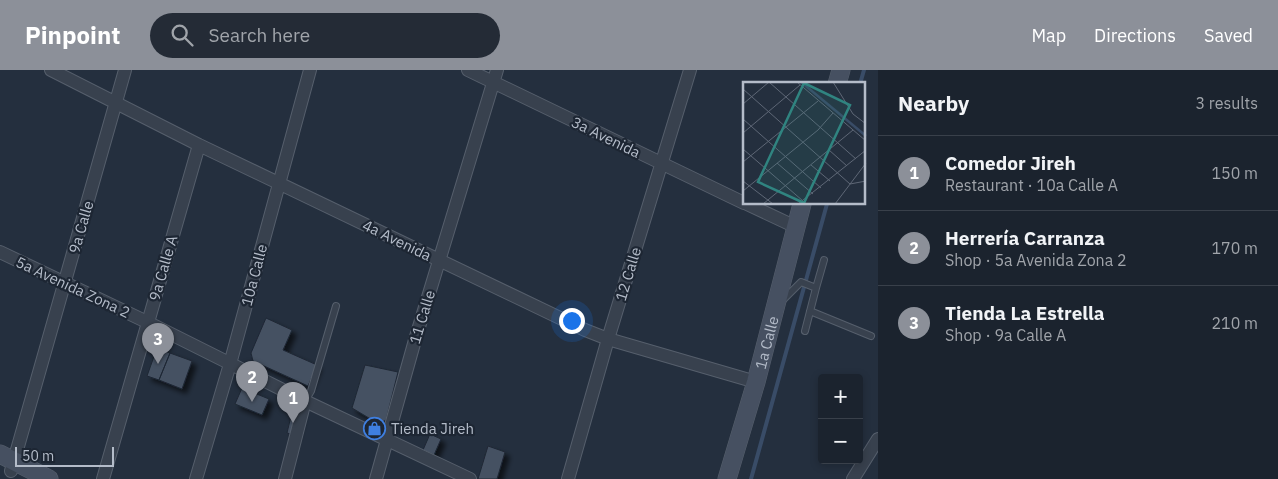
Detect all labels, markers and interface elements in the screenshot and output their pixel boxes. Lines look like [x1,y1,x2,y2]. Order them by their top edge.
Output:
search box [150,13,500,58]
text: Pinpoint [25,19,120,51]
icon: search [168,21,196,49]
text: Search here [208,23,310,47]
text: Map [1031,24,1066,47]
text: Directions [1094,24,1176,47]
text: Saved [1204,24,1253,47]
inset map [743,82,866,205]
text: Nearby [898,89,969,117]
text: 3 results [1195,93,1258,113]
street label: 3a Avenida [568,112,644,162]
text: Comedor Jireh [945,151,1076,175]
text: 1 [909,163,919,183]
text: 150 m [1211,163,1258,183]
text: Restaurant · 10a Calle A [945,175,1118,195]
street label: 9a Calle [64,198,98,256]
street label: 4a Avenida [359,215,435,265]
text: Herrería Carranza [945,226,1105,250]
street label: 9a Calle A [145,233,182,303]
text: 2 [909,238,919,258]
text: 170 m [1211,238,1258,258]
street label: 10a Calle [237,242,271,308]
street label: 12 Calle [611,245,645,303]
text: Shop · 5a Avenida Zona 2 [945,250,1127,270]
street label: 5a Avenida Zona 2 [13,252,133,322]
street label: 11 Calle [405,288,439,346]
text: Tienda La Estrella [945,301,1105,325]
your location [559,308,585,334]
text: 3 [909,313,919,333]
text: 210 m [1211,313,1258,333]
street label: 1a Calle [750,314,782,371]
pin: 3 [142,323,174,364]
text: Shop · 9a Calle A [945,325,1066,345]
pin: 2 [236,361,268,402]
map controls [818,374,863,464]
button: + [818,374,863,419]
pin: 1 [277,382,309,423]
shop icon: Tienda Jireh [363,416,387,440]
place label: Tienda Jireh [391,419,474,438]
button: − [818,419,863,464]
scale bar [15,444,114,467]
text: 50 m [22,447,54,465]

